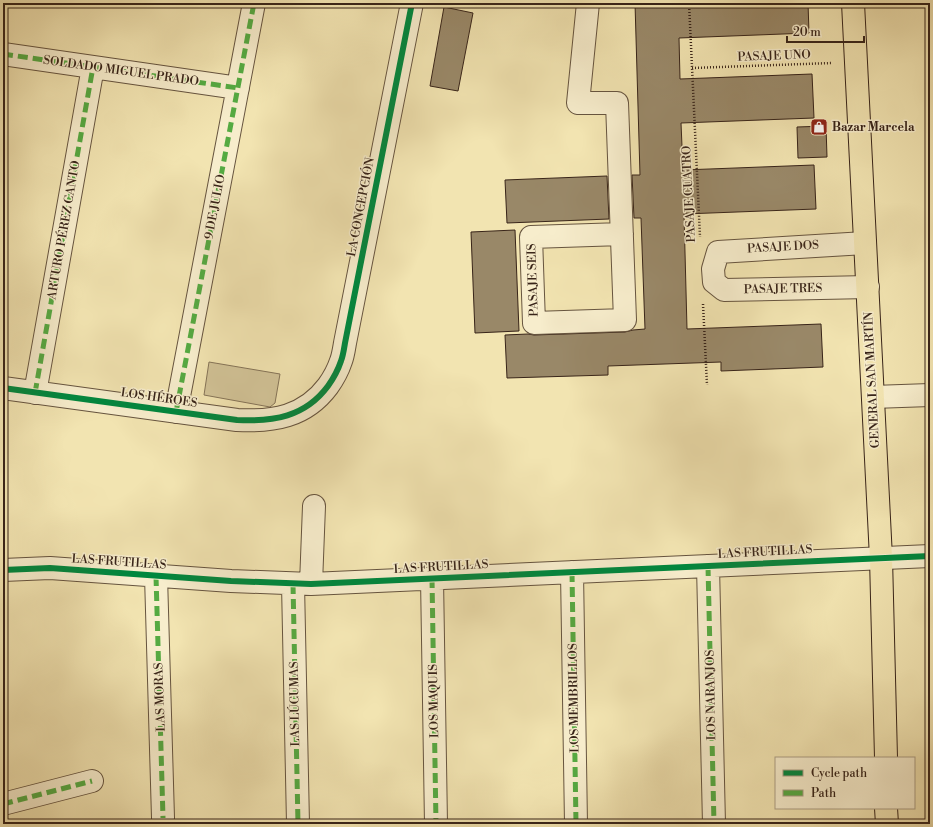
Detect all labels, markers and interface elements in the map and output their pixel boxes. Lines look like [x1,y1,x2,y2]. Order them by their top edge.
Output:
scale bar [787,18,864,44]
text: 20 m [793,25,821,40]
street label: PASAJE UNO [737,47,811,65]
street label: SOLDADO MIGUEL PRADO [42,53,200,89]
shop icon: Bazar Marcela [809,117,829,137]
place label: Bazar Marcela [832,120,915,135]
street label: PASAJE CUATRO [679,145,699,243]
street label: LA CONCEPCIÓN [342,156,378,258]
street label: ARTURO PÉREZ CANTO [42,159,84,302]
street label: 9 DE JULIO [201,173,229,241]
street label: PASAJE DOS [747,238,820,256]
street label: PASAJE SEIS [524,243,542,317]
street label: PASAJE TRES [744,281,823,297]
street label: GENERAL SAN MARTÍN [859,311,883,449]
street label: LOS HÉROES [120,383,199,411]
street label: LAS FRUTILLAS [717,542,813,562]
street label: LAS FRUTILLAS [71,551,167,573]
street label: LAS FRUTILLAS [393,557,489,577]
street label: LOS MEMBRILLOS [566,643,582,753]
street label: LOS NARANJOS [703,649,719,741]
street label: LAS LÚCUMAS [285,661,303,747]
street label: LAS MORAS [151,662,169,732]
street label: LOS MAQUIS [426,664,442,738]
legend [775,757,915,809]
text: Cycle path [811,766,867,781]
text: Path [811,786,836,801]

